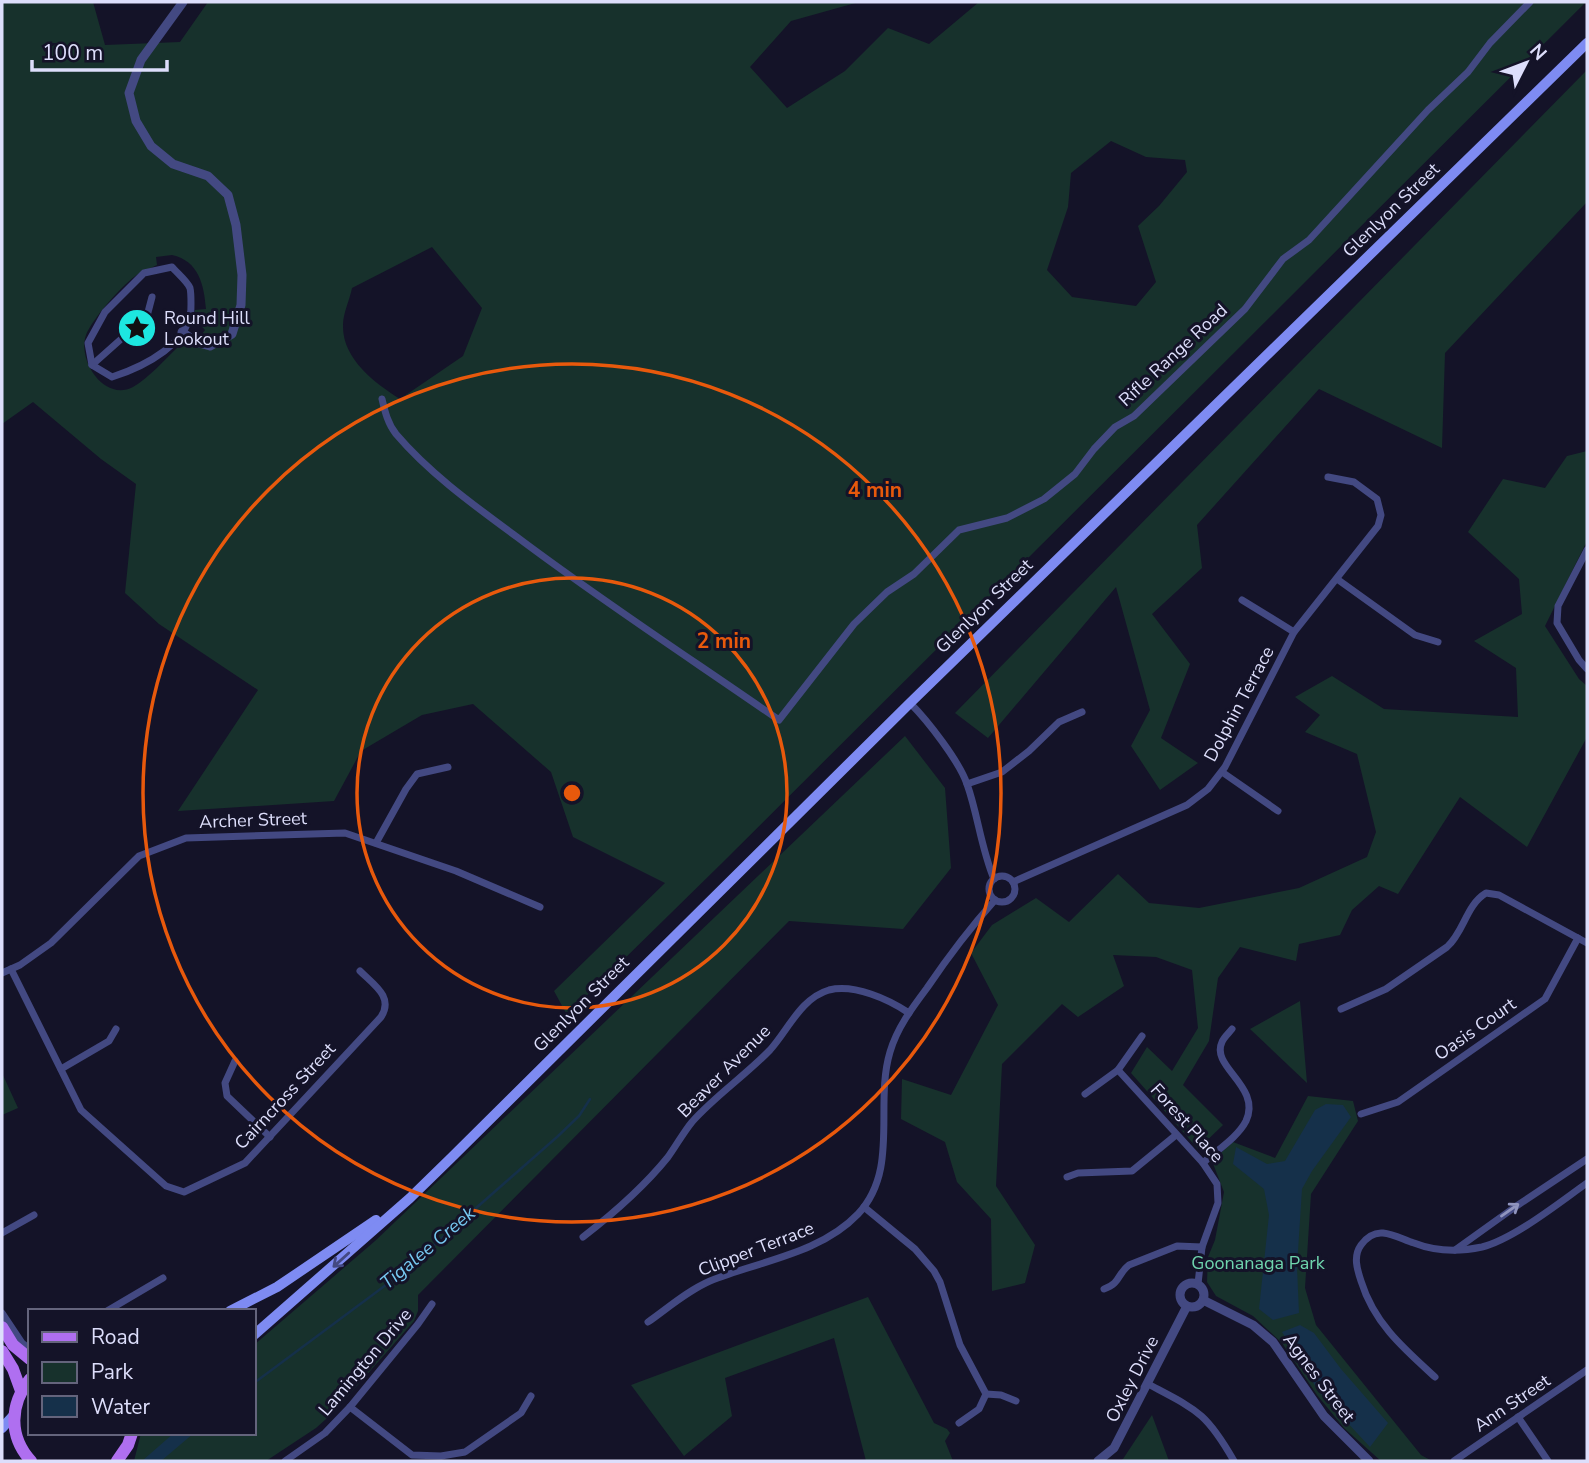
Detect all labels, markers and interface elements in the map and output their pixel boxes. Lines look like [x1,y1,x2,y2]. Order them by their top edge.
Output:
scale bar [32,28,166,72]
north arrow [1491,28,1561,98]
text: N [1523,38,1552,66]
text: 100 m [42,39,103,67]
street label: Glenlyon Street [1337,157,1445,263]
street label: Rifle Range Road [1114,298,1232,412]
place label: Round Hill Lookout [164,306,250,351]
place icon: Round Hill Lookout [116,307,158,349]
text: 4 min [848,476,902,504]
street label: Glenlyon Street [930,553,1038,659]
text: 2 min [697,627,751,655]
street label: Dolphin Terrace [1198,642,1280,766]
centre of rings [560,781,584,805]
street label: Archer Street [199,806,308,834]
street label: Glenlyon Street [528,950,635,1057]
street label: Oasis Court [1430,992,1521,1066]
street label: Beaver Avenue [672,1019,776,1123]
street label: Cairncross Street [229,1037,341,1155]
street label: Forest Place [1145,1078,1229,1168]
water label: Tigalee Creek [375,1200,481,1296]
one-way arrow [1500,1203,1519,1217]
street label: Clipper Terrace [695,1216,817,1282]
one-way arrow [332,1251,350,1267]
park label: Goonanaga Park [1191,1251,1326,1275]
street label: Lamington Drive [313,1303,417,1421]
legend [28,1309,256,1435]
text: Road [91,1323,140,1351]
street label: Agnes Street [1278,1329,1361,1428]
street label: Oxley Drive [1100,1331,1164,1427]
text: Park [91,1358,133,1386]
street label: Ann Street [1469,1368,1555,1437]
text: Water [91,1393,150,1421]

